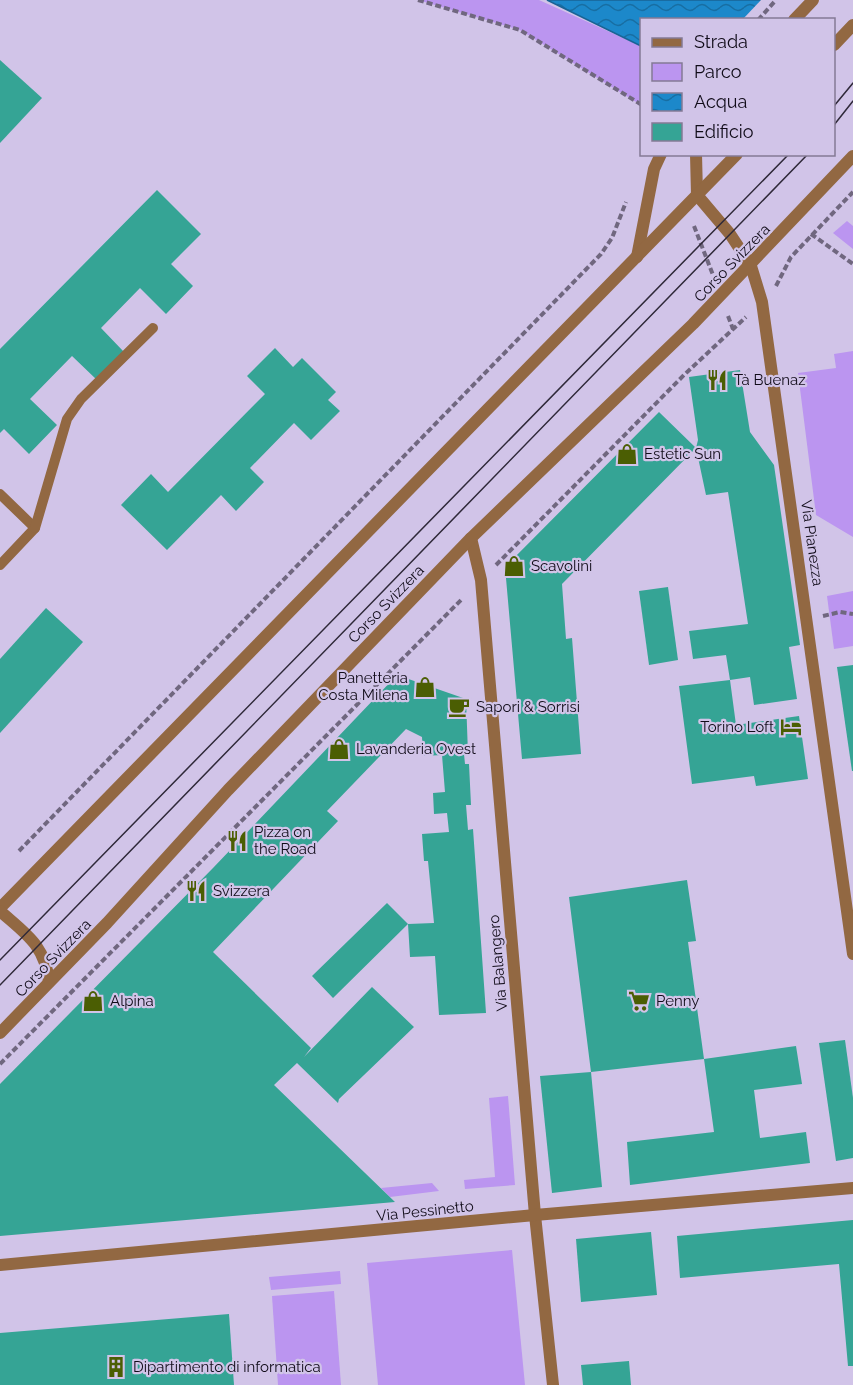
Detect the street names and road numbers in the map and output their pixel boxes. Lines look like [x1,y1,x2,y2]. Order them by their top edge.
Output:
street label: Corso Svizzera [690,220,774,306]
street label: Via Pianezza [797,499,827,587]
street label: Corso Svizzera [344,561,428,647]
street label: Via Balangero [485,914,511,1012]
street label: Corso Svizzera [11,915,95,1001]
street label: Via Pessinetto [376,1197,475,1225]

